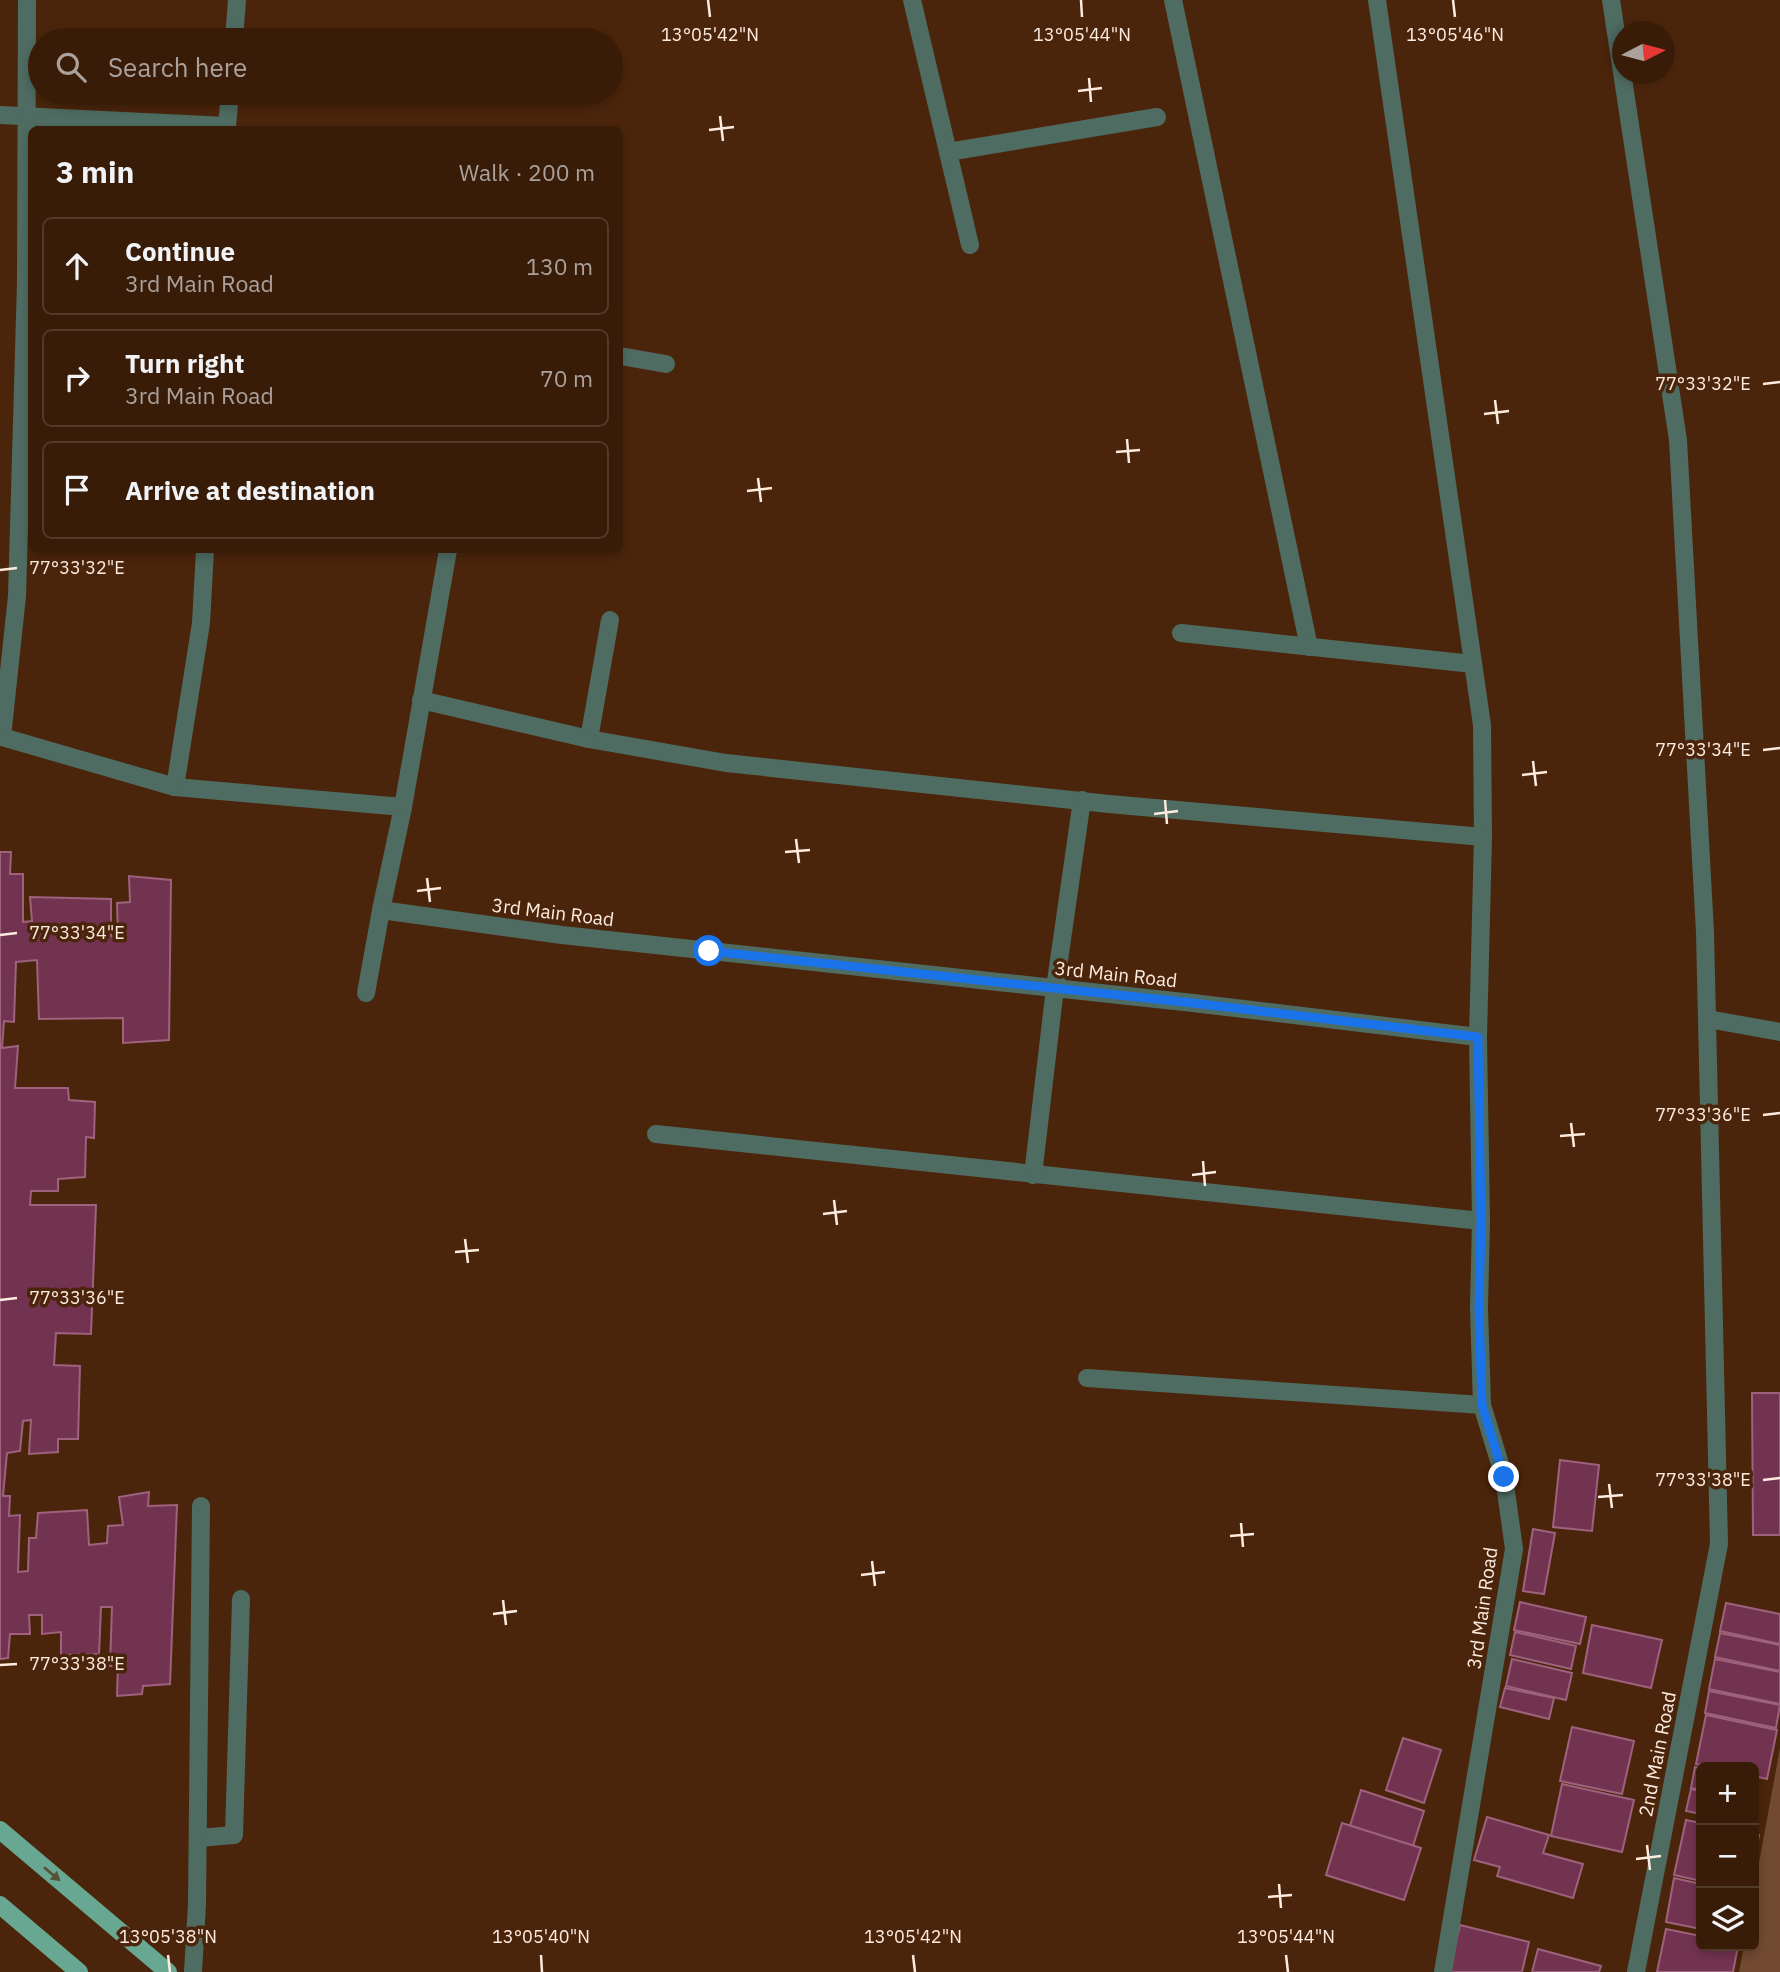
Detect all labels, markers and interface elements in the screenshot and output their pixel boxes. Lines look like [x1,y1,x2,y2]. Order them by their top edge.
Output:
north arrow [1612,21,1675,84]
text: 13°05'42"N [661,23,759,46]
text: 13°05'44"N [1033,23,1131,46]
text: 13°05'46"N [1406,23,1504,46]
search box [28,28,623,105]
icon: search [52,48,90,86]
text: Search here [108,50,247,84]
text: 3 min [56,152,134,191]
text: Walk · 200 m [459,157,595,187]
text: Continue [125,234,235,268]
icon: ahead [58,247,96,285]
text: 130 m [526,251,593,281]
text: 3rd Main Road [125,268,274,298]
text: Turn right [125,346,244,380]
icon: right [58,359,96,397]
text: 70 m [540,363,593,393]
text: 77°33'32"E [1655,372,1751,395]
text: 3rd Main Road [125,380,274,410]
icon: arrive [58,471,96,509]
text: Arrive at destination [125,473,375,507]
text: 77°33'32"E [29,556,125,579]
text: 77°33'34"E [1655,738,1751,761]
street label: 3rd Main Road [490,893,616,931]
text: 77°33'34"E [29,921,125,944]
route start [693,935,724,966]
street label: 3rd Main Road [1054,956,1178,992]
text: 77°33'36"E [1655,1103,1751,1126]
text: 77°33'36"E [29,1286,125,1309]
route end [1488,1461,1519,1492]
text: 77°33'38"E [1655,1468,1751,1491]
street label: 3rd Main Road [1462,1545,1502,1671]
text: 77°33'38"E [29,1652,125,1675]
street label: 2nd Main Road [1633,1689,1681,1819]
map controls [1696,1762,1759,1951]
button: + [1696,1762,1759,1825]
button: − [1696,1825,1759,1888]
one-way arrow [43,1866,61,1882]
button: layers [1696,1888,1759,1951]
text: 13°05'38"N [119,1925,217,1948]
text: 13°05'40"N [492,1925,590,1948]
text: 13°05'42"N [864,1925,962,1948]
text: 13°05'44"N [1237,1925,1335,1948]

